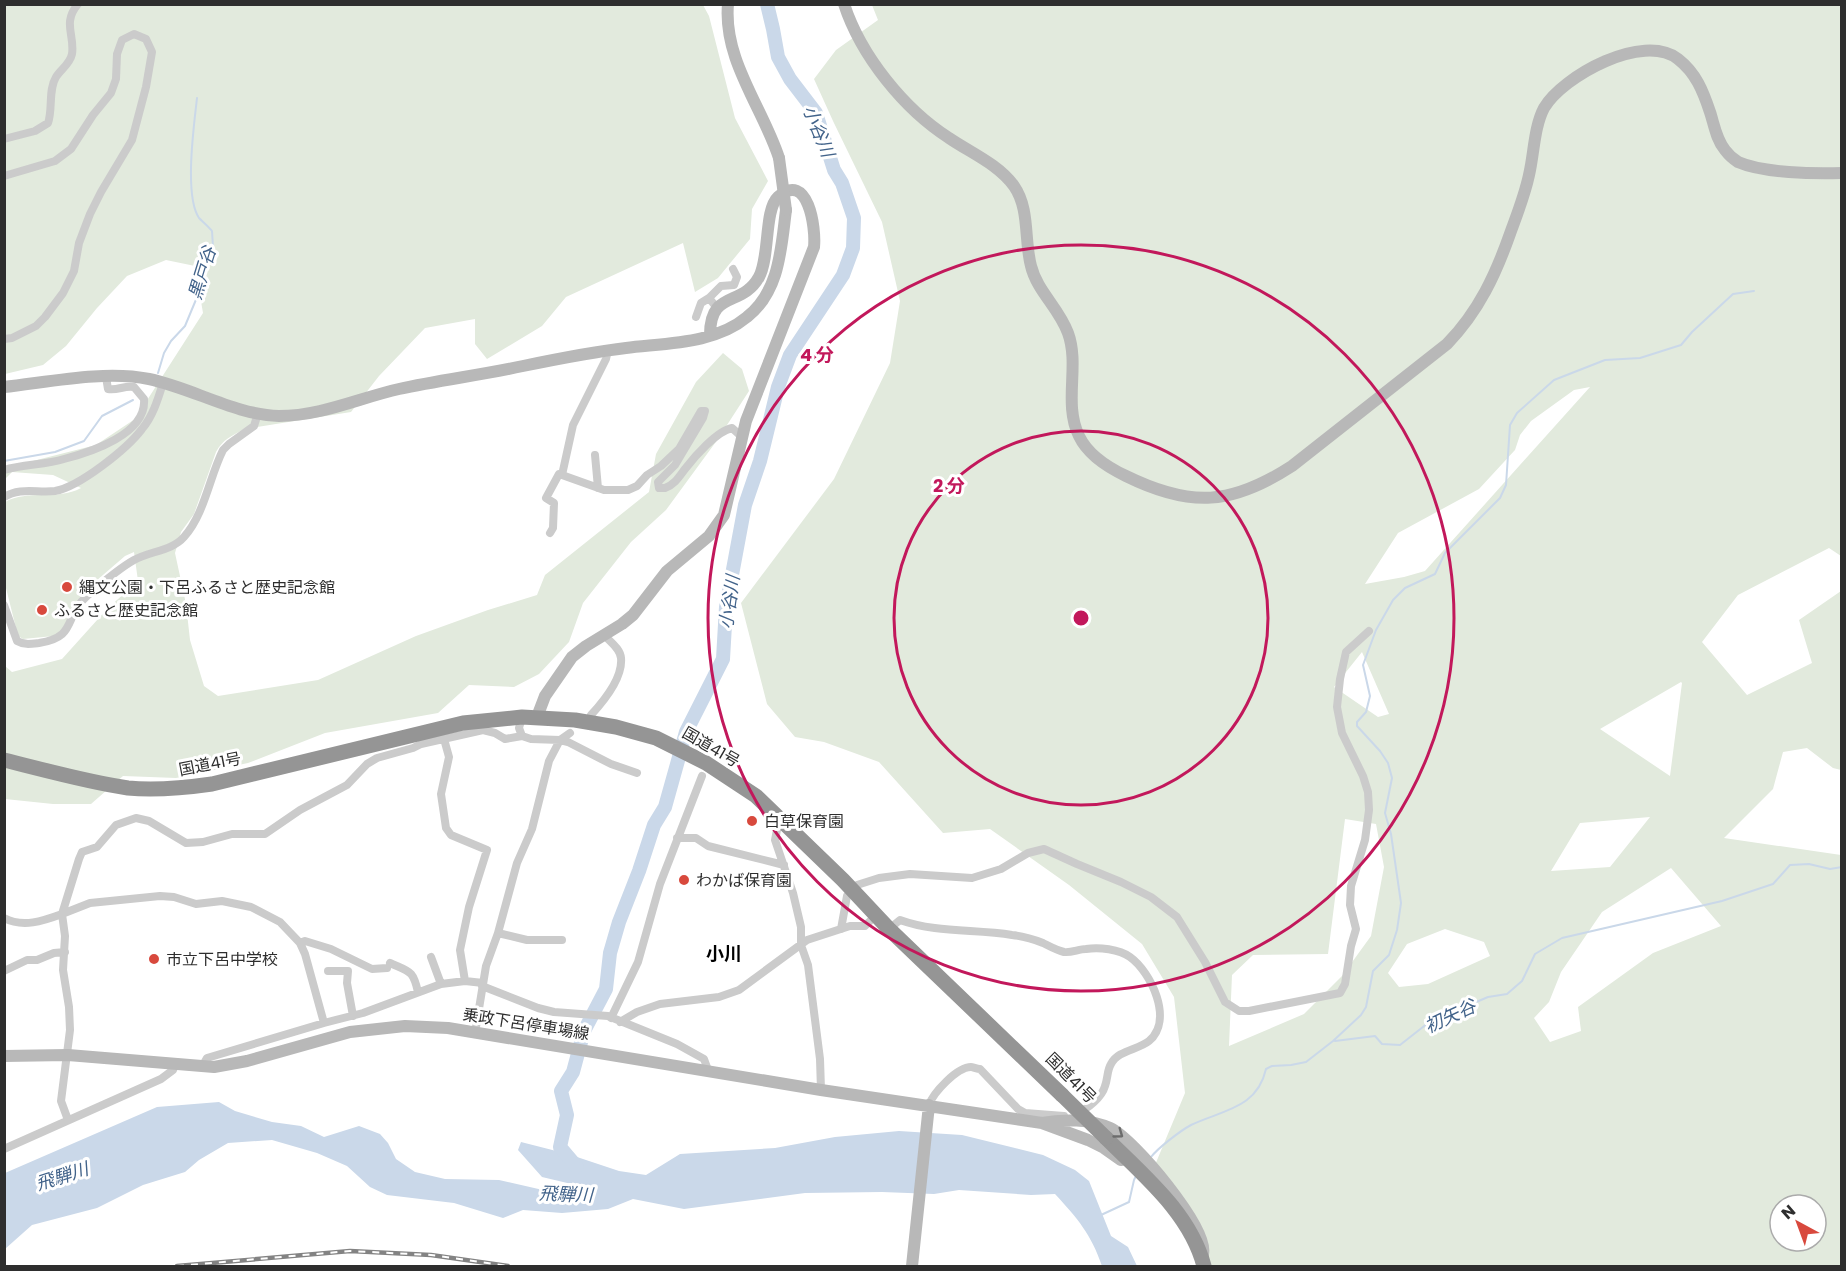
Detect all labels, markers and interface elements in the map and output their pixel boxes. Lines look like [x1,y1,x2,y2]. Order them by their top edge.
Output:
water label: 小谷川 [797,101,841,163]
water label: 黒戸谷 [182,242,222,302]
text: 4 分 [800,342,834,367]
text: 2 分 [933,473,965,498]
water label: 小谷川 [713,572,745,630]
place label: 縄文公園・下呂ふるさと歴史記念館 [79,576,335,599]
marker: 縄文公園・下呂ふるさと歴史記念館 [60,580,74,594]
place label: ふるさと歴史記念館 [54,599,198,622]
marker: ふるさと歴史記念館 [35,603,49,617]
centre of rings [1071,608,1091,628]
street label: 国道41号 [678,721,744,773]
street label: 国道41号 [177,747,243,781]
place label: 白草保育園 [764,810,844,833]
marker: 白草保育園 [745,814,759,828]
place label: わかば保育園 [696,869,792,892]
marker: わかば保育園 [677,873,691,887]
district label: 小川 [706,941,742,966]
place label: 市立下呂中学校 [166,948,278,971]
marker: 市立下呂中学校 [147,952,161,966]
water label: 初矢谷 [1420,992,1482,1039]
street label: 乗政下呂停車場線 [461,1003,591,1045]
street label: 国道41号 [1041,1048,1101,1108]
one-way arrow [1112,1127,1123,1138]
water label: 飛騨川 [32,1155,93,1196]
water label: 飛騨川 [539,1181,595,1208]
north arrow [1768,1193,1828,1253]
text: N [1776,1199,1801,1225]

